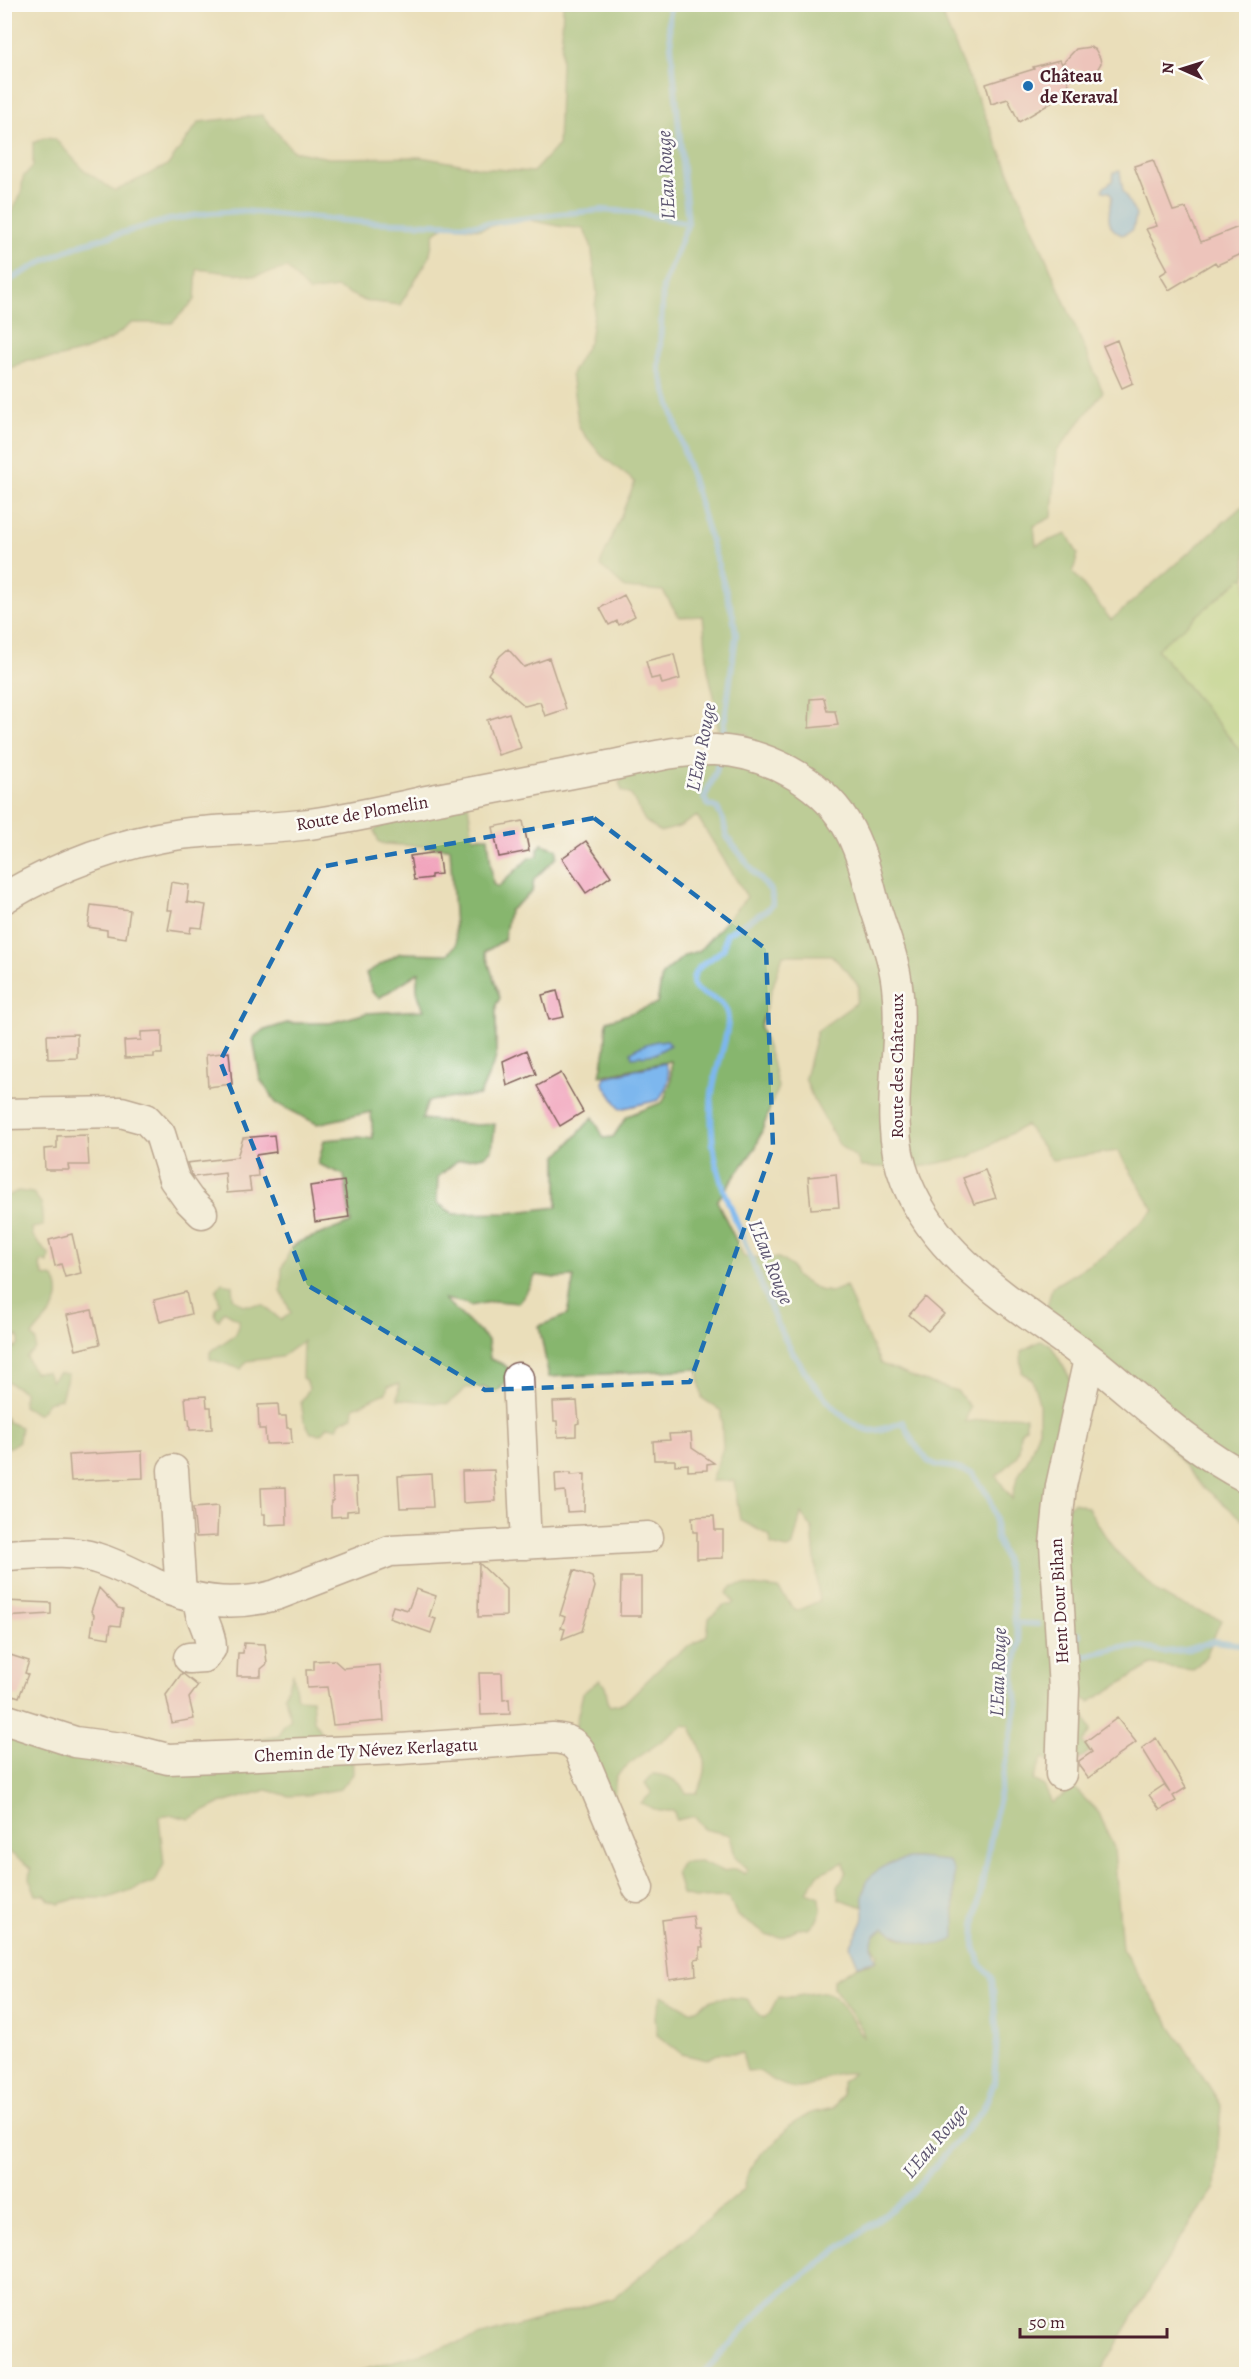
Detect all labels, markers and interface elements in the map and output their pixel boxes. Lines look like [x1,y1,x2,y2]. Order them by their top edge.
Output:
north arrow [1152,39,1212,99]
text: N [1157,62,1179,75]
place label: Château de Keraval [1040,64,1118,109]
marker: Château de Keraval [1021,79,1035,93]
water label: L'Eau Rouge [650,130,682,220]
water label: L'Eau Rouge [679,701,723,793]
street label: Route de Plomelin [294,790,430,836]
street label: Route des Châteaux [885,993,909,1139]
water label: L'Eau Rouge [742,1215,800,1309]
street label: Hent Dour Bihan [1044,1537,1074,1665]
water label: L'Eau Rouge [983,1627,1013,1717]
street label: Chemin de Ty Névez Kerlagatu [254,1732,479,1768]
water label: L'Eau Rouge [896,2098,974,2184]
scale bar [1020,2301,1167,2339]
text: 50 m [1029,2310,1065,2334]

